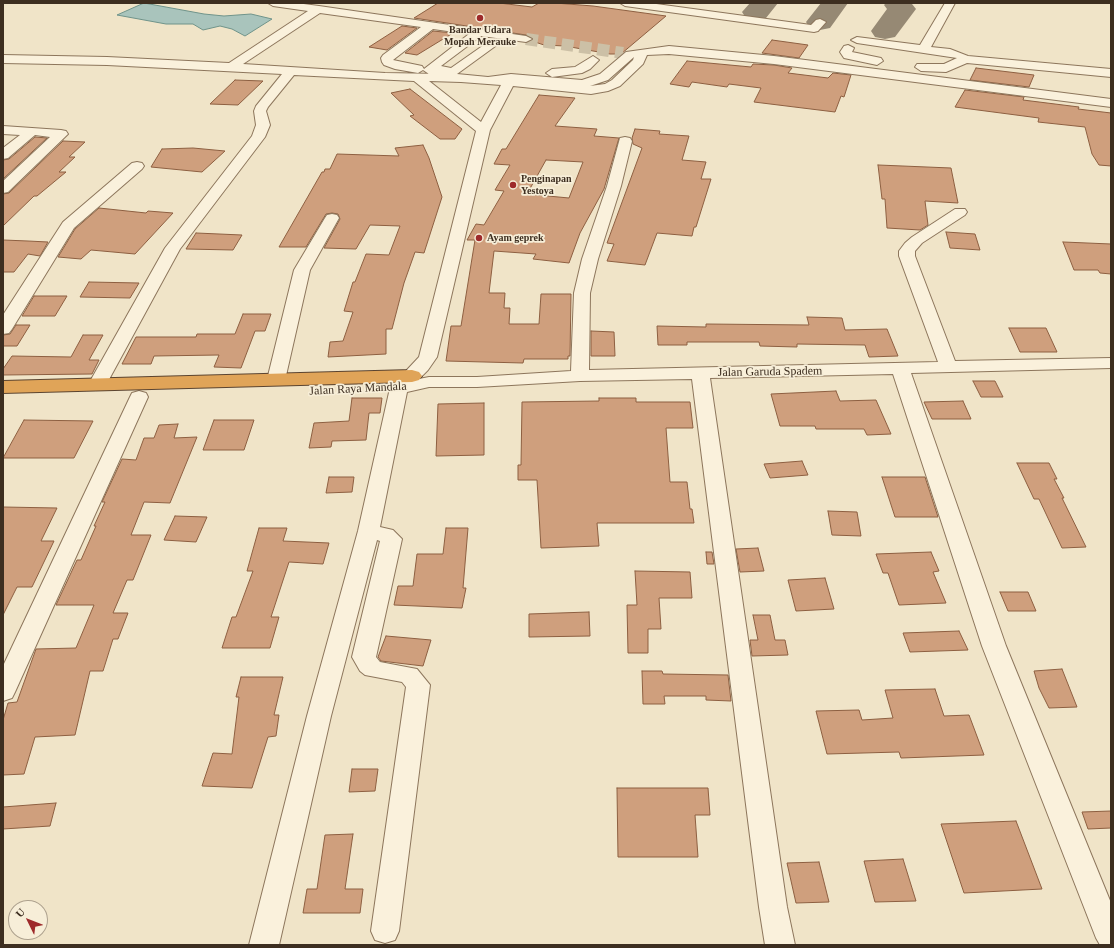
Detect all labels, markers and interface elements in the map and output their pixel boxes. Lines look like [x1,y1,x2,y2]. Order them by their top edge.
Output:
marker: Bandar Udara Mopah Merauke [475,13,485,23]
place label: Bandar Udara Mopah Merauke [444,24,516,48]
place label: Penginapan Yestoya [521,173,572,196]
marker: Penginapan Yestoya [508,180,518,190]
place label: Ayam geprek [487,232,544,244]
marker: Ayam geprek [474,233,484,243]
street label: Jalan Garuda Spadem [718,364,822,380]
street label: Jalan Raya Mandala [309,379,407,399]
north arrow [8,900,48,940]
text: U [13,906,27,920]

